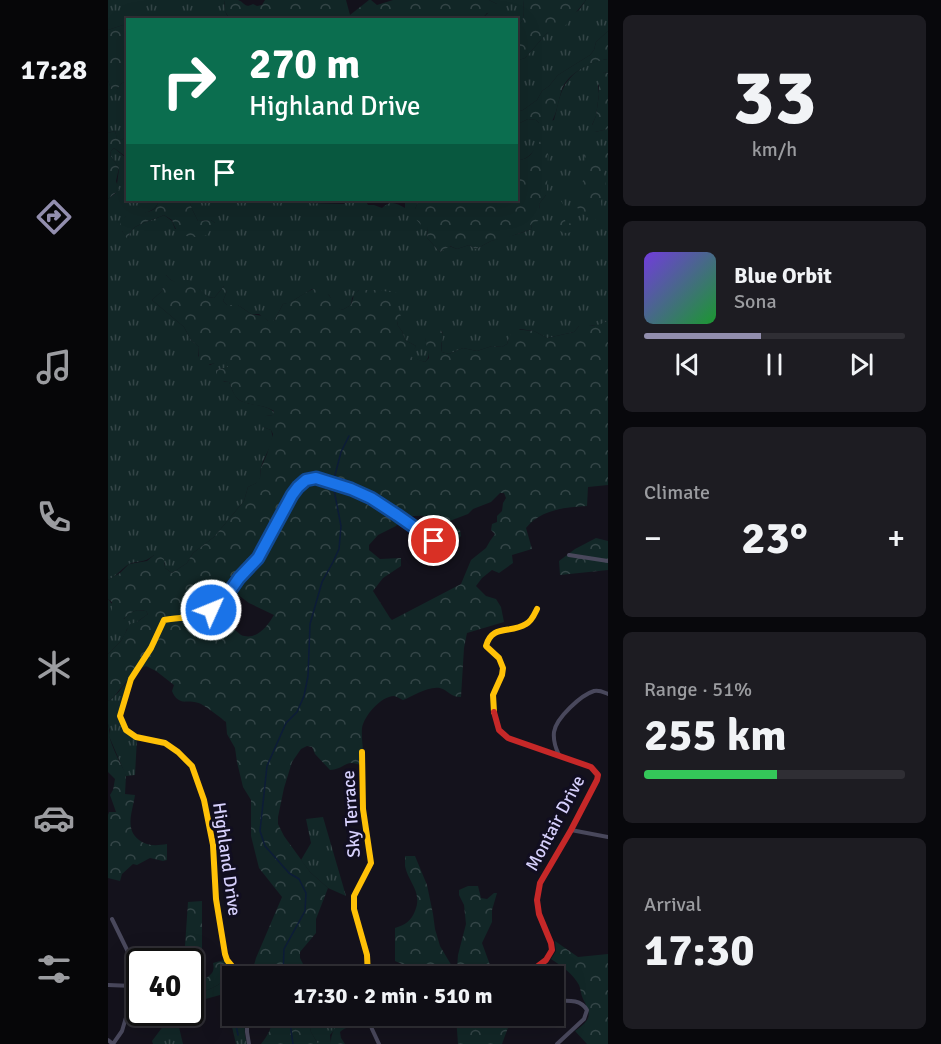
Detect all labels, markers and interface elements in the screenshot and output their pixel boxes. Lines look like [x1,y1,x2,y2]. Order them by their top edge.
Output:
text: 270 m [249,39,360,90]
icon: right [150,42,228,120]
text: 33 [732,50,817,146]
text: 17:28 [21,54,87,87]
text: Highland Drive [249,90,421,123]
text: km/h [752,137,797,162]
icon: arrive [208,156,241,189]
text: Then [150,159,196,186]
icon: directions [33,196,75,238]
text: Blue Orbit [734,262,832,289]
text: Sona [734,289,777,314]
icon: music [33,346,75,388]
icon: previous [671,348,704,381]
icon: pause [758,348,791,381]
icon: next [845,348,878,381]
text: Climate [644,480,710,505]
icon: phone [33,496,75,538]
text: 23° [741,511,808,566]
pin [408,515,459,566]
text: − [644,518,662,559]
text: + [887,518,905,559]
icon: arrive [417,524,450,557]
position arrow [179,578,243,642]
icon: climate [33,647,75,689]
text: Range · 51% [644,677,752,702]
text: 255 km [644,708,787,763]
street label: Sky Terrace [337,770,365,858]
street label: Montair Drive [521,772,589,874]
icon: car [33,797,75,839]
street label: Highland Drive [208,801,246,917]
text: Arrival [644,892,702,917]
text: 17:30 [644,923,754,978]
icon: filters [33,948,75,990]
speed limit sign: 40 [126,948,204,1026]
text: 17:30 · 2 min · 510 m [293,982,493,1009]

